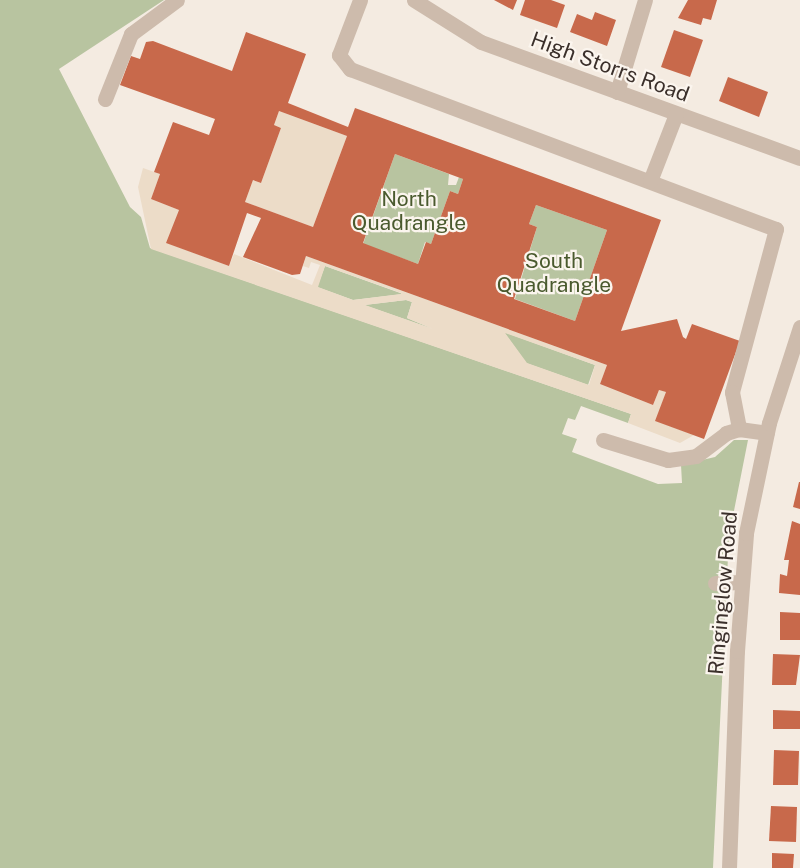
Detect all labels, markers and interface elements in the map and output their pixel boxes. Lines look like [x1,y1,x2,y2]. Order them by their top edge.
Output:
street label: High Storrs Road [527,27,693,107]
park label: North Quadrangle [352,186,466,236]
park label: South Quadrangle [497,248,611,298]
street label: Ringinglow Road [703,510,743,676]

